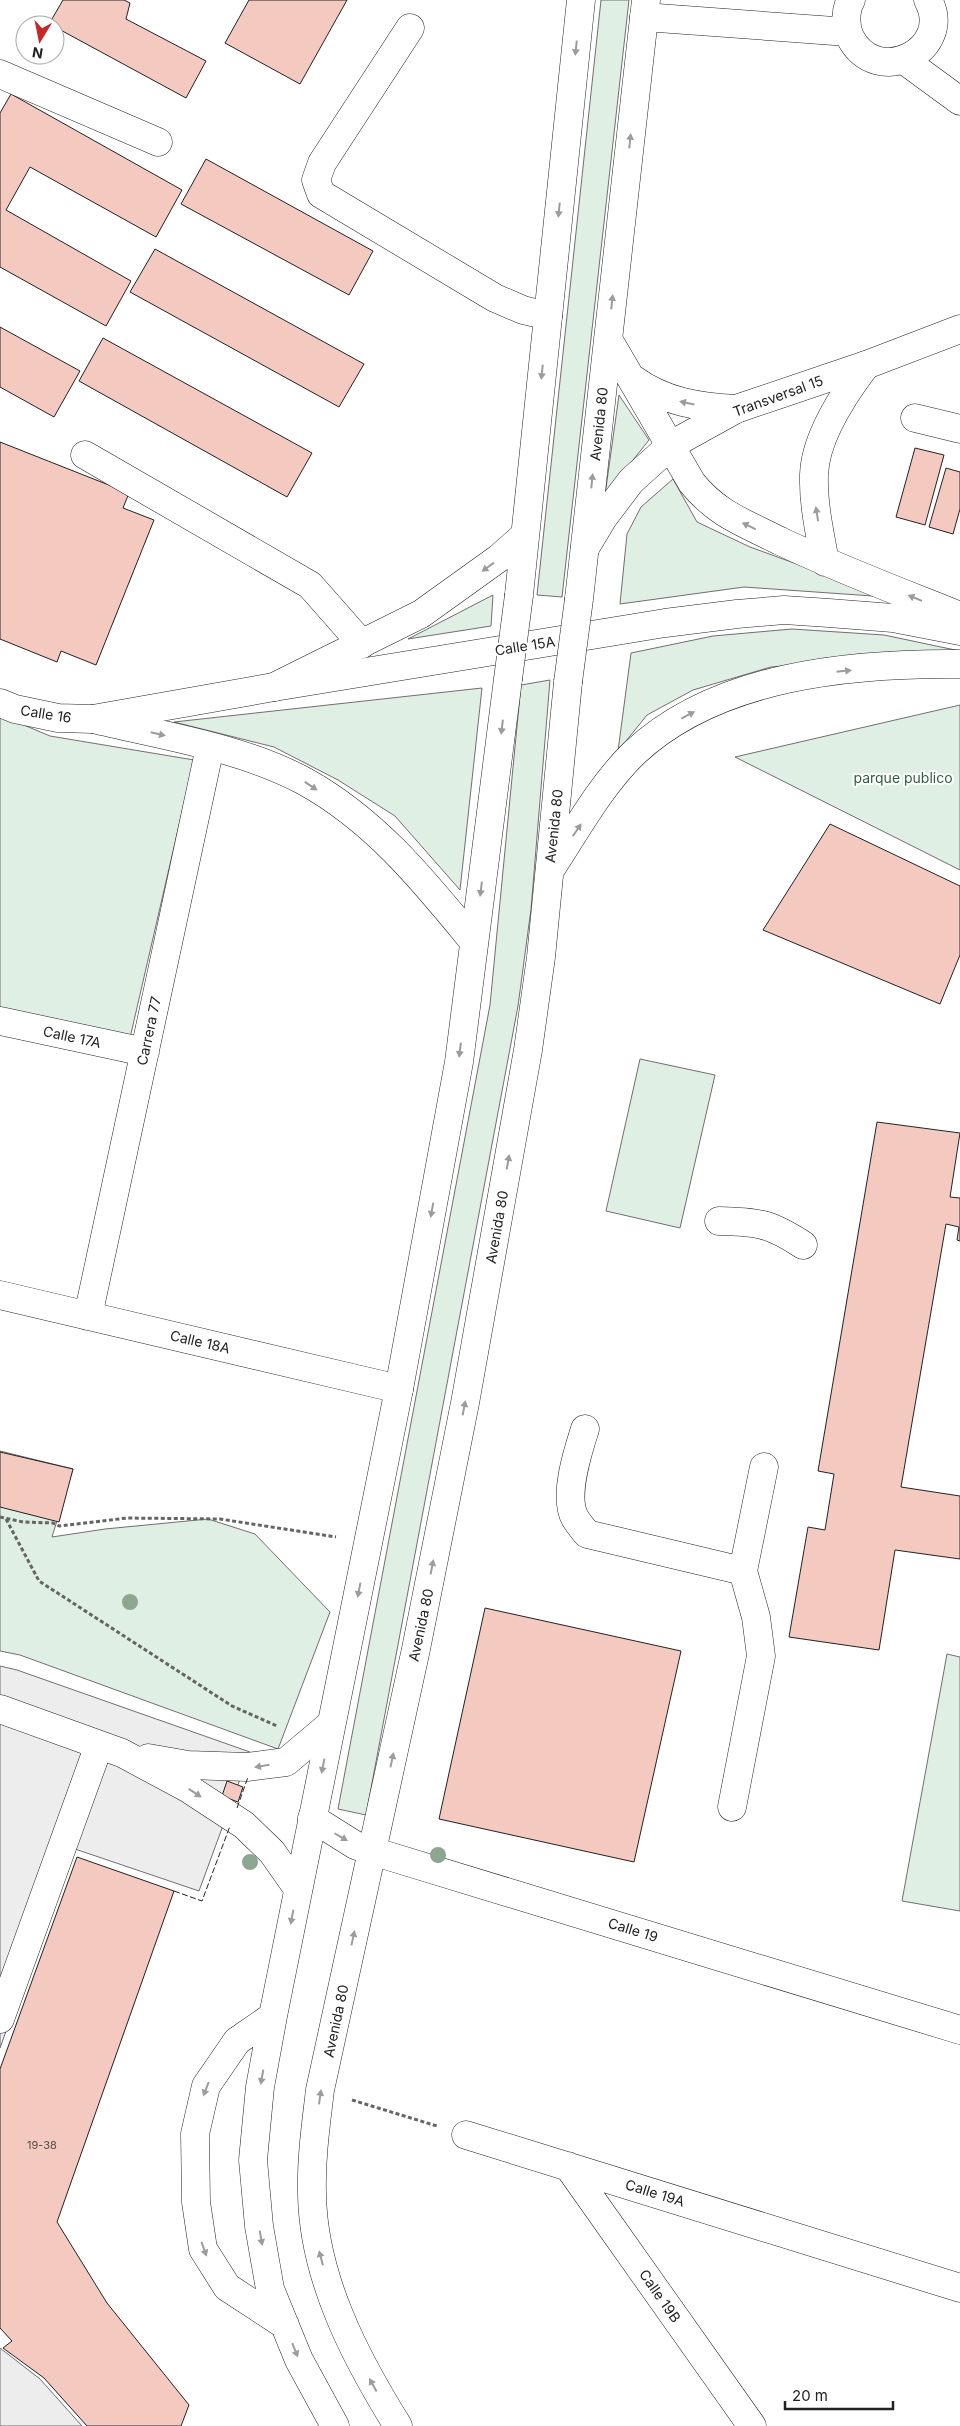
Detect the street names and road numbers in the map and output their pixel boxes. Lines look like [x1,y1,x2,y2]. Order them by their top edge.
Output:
street label: Transversal 15 [730,371,825,420]
street label: Avenida 80 [586,386,611,462]
street label: Calle 15A [494,632,557,659]
street label: Calle 16 [19,701,73,726]
street label: Avenida 80 [541,788,566,864]
street label: Carrera 77 [133,995,164,1067]
street label: Calle 17A [42,1022,103,1051]
street label: Avenida 80 [482,1189,511,1265]
street label: Calle 18A [168,1326,232,1357]
street label: Avenida 80 [405,1587,437,1663]
street label: Calle 19 [606,1914,660,1945]
street label: Avenida 80 [320,1983,352,2059]
street label: Calle 19A [623,2175,687,2210]
street label: Calle 19B [636,2266,685,2325]

